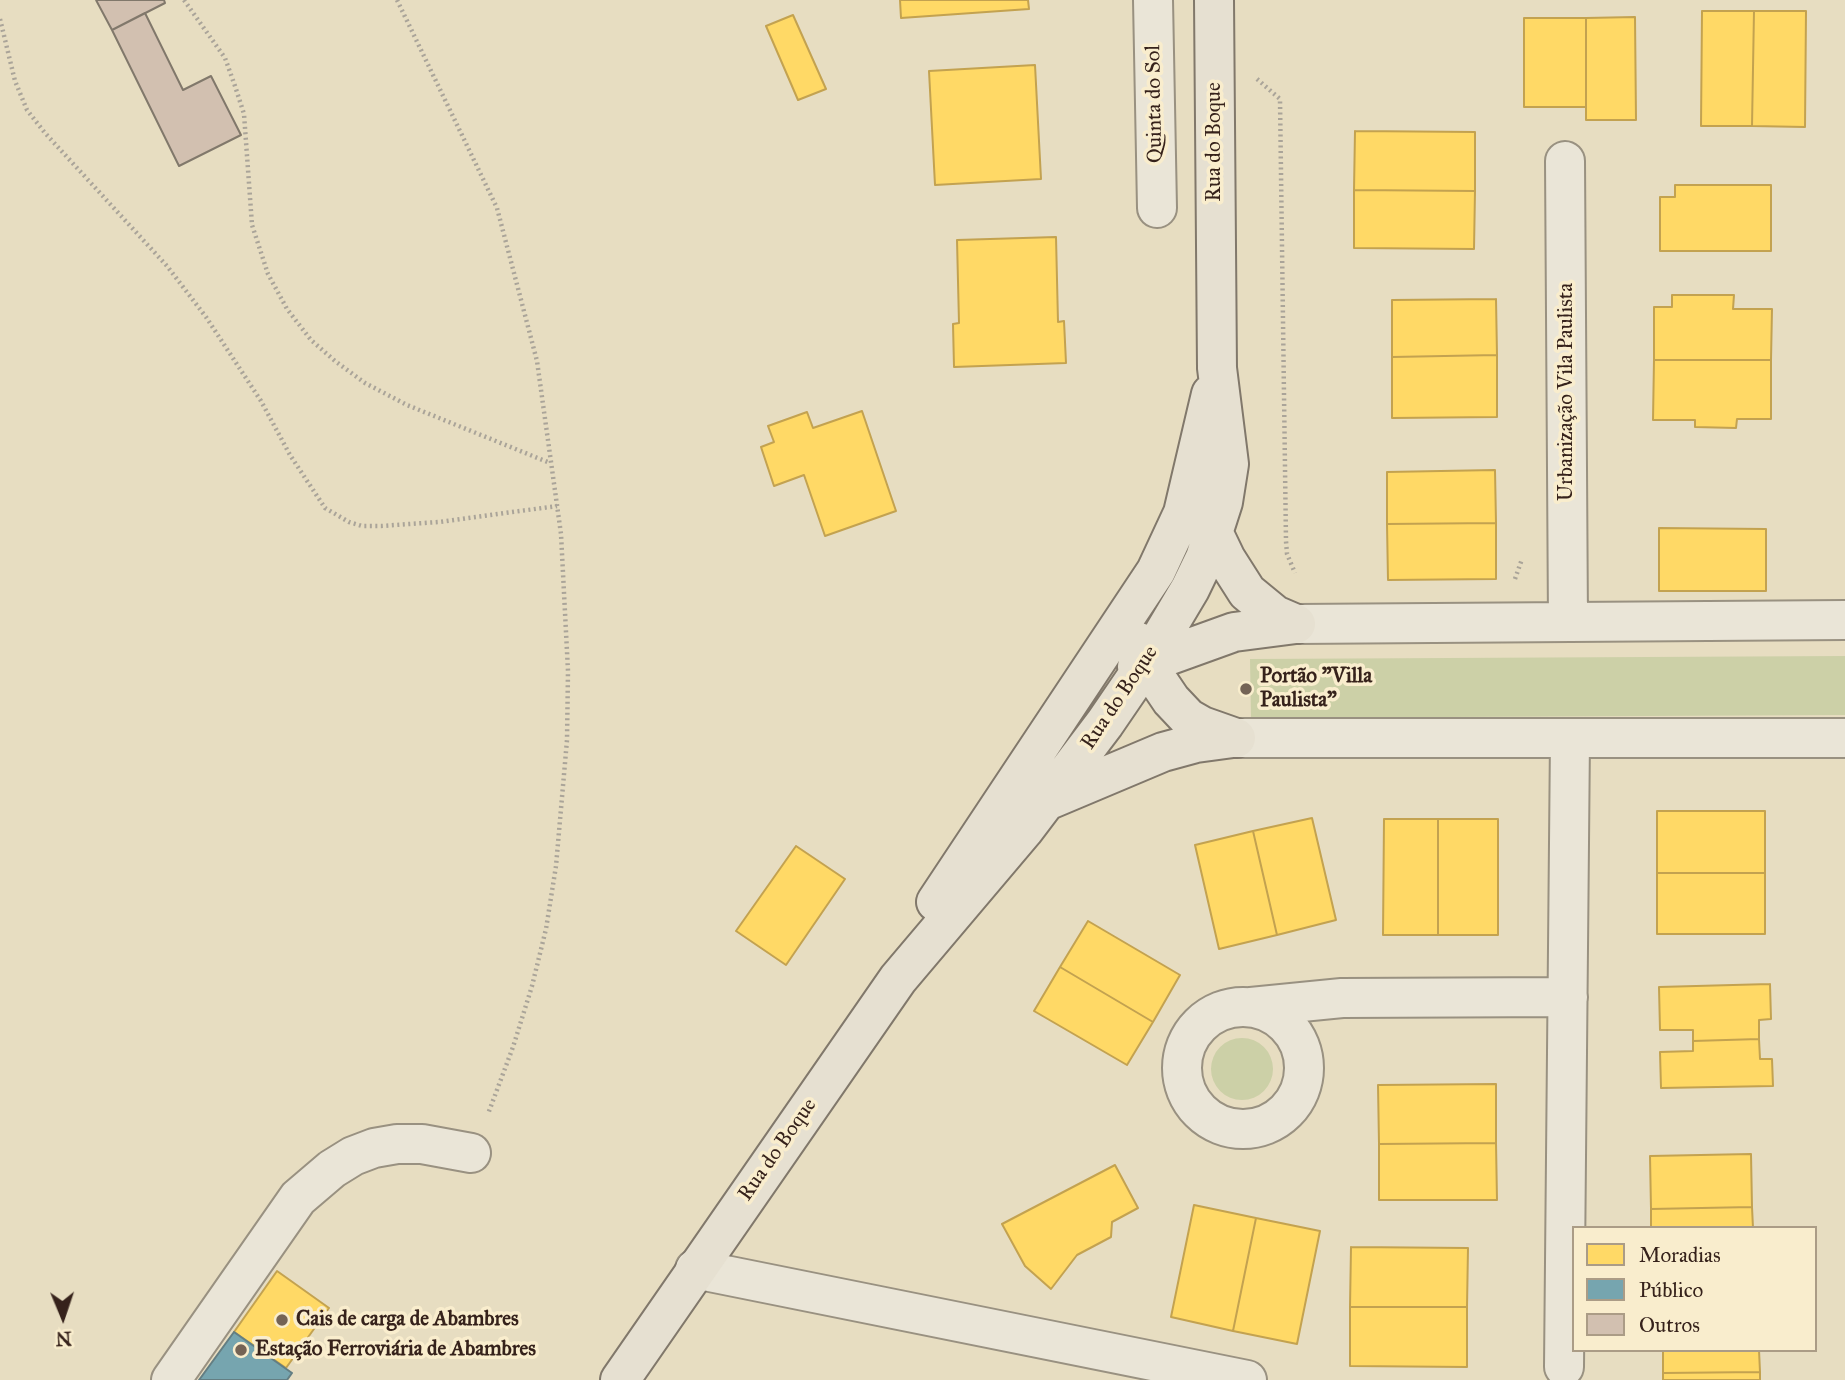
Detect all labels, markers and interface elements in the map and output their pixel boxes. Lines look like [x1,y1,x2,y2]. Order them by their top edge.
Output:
street label: Quinta do Sol [1141,45,1169,163]
street label: Rua do Boque [1202,82,1228,202]
street label: Urbanização Vila Paulista [1554,283,1580,501]
street label: Rua do Boque [1076,641,1164,755]
place label: Portão "Villa Paulista" [1260,664,1372,714]
marker: Portão "Villa Paulista" [1238,681,1254,697]
street label: Rua do Boque [733,1094,823,1206]
legend [1572,1226,1817,1352]
text: Moradias [1639,1242,1721,1268]
text: Público [1639,1277,1703,1303]
north arrow [28,1282,98,1352]
place label: Cais de carga de Abambres [296,1307,519,1333]
marker: Cais de carga de Abambres [274,1312,290,1328]
text: Outros [1639,1312,1700,1338]
text: N [55,1327,72,1350]
place label: Estação Ferroviária de Abambres [255,1337,536,1363]
marker: Estação Ferroviária de Abambres [233,1342,249,1358]

